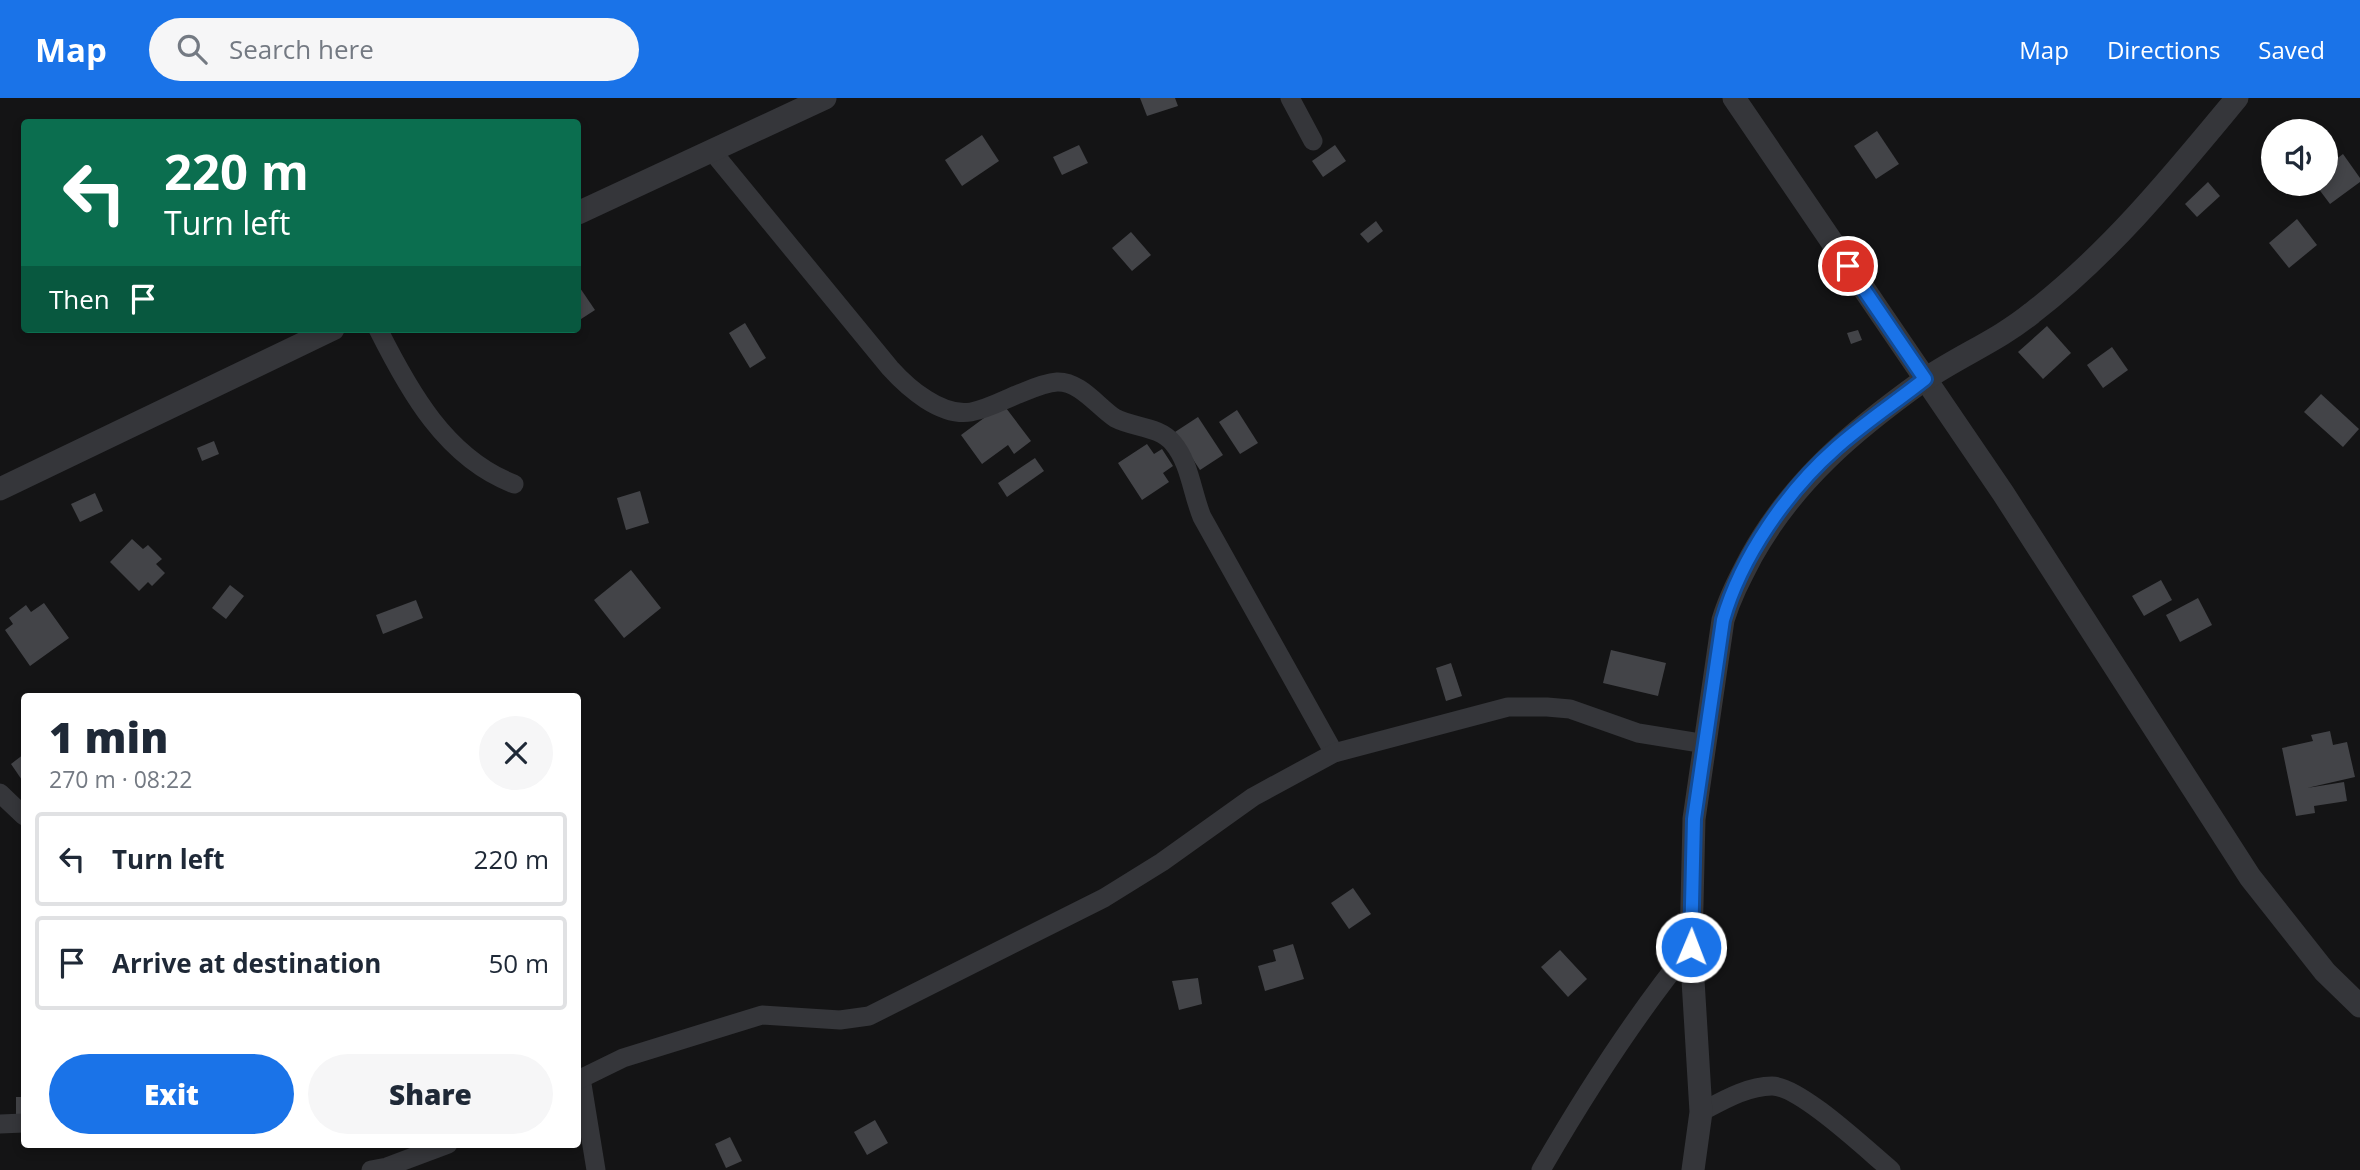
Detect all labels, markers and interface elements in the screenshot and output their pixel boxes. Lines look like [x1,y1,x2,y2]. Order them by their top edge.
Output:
search box [149,18,639,81]
text: Map [35,27,107,72]
icon: search [173,30,211,68]
text: Search here [229,31,374,67]
text: Map [2019,33,2069,66]
text: Directions [2107,33,2220,66]
text: Saved [2258,33,2325,66]
map controls [2261,119,2338,196]
button: sound [2261,119,2338,196]
text: 220 m [164,138,309,204]
icon: left [49,147,140,238]
text: Turn left [164,201,290,244]
pin [1818,236,1878,296]
icon: arrive [1829,247,1867,285]
icon: arrive [124,280,162,318]
text: Then [49,281,110,317]
text: 1 min [49,708,168,765]
button: close [479,716,553,790]
text: 270 m · 08:22 [49,763,192,795]
icon: left [53,840,91,878]
text: Turn left [112,841,224,877]
text: 220 m [474,841,549,877]
position arrow [1654,910,1728,984]
icon: arrive [53,944,91,982]
text: Arrive at destination [112,945,381,981]
text: 50 m [488,945,549,981]
button: Exit [49,1054,294,1134]
button: Share [308,1054,553,1134]

